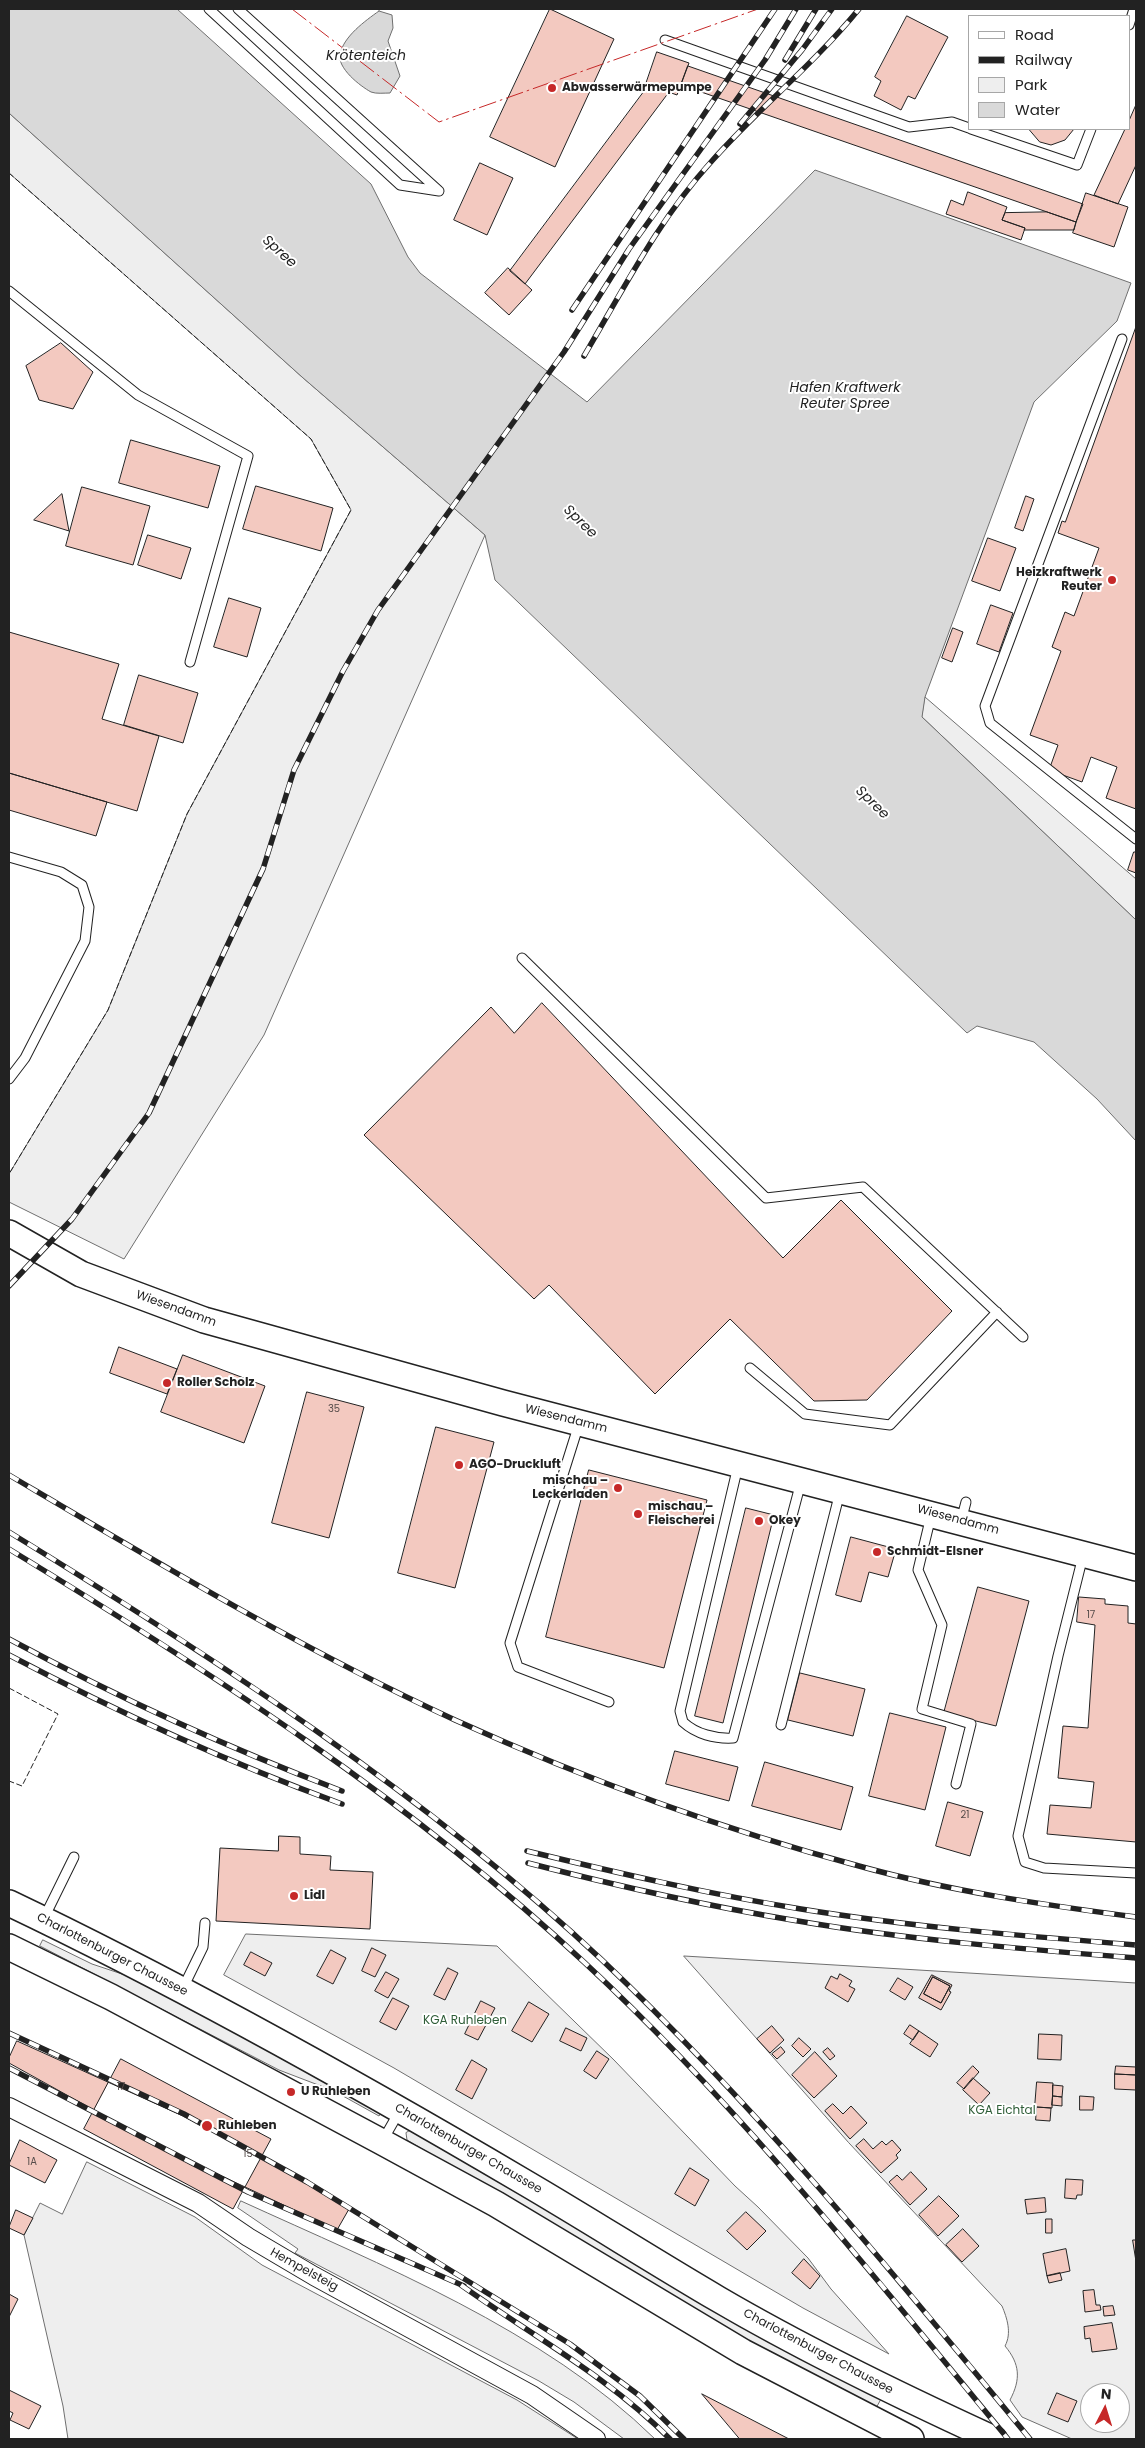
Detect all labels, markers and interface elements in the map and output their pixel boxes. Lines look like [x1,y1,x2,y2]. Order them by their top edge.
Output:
legend [968,15,1130,130]
text: Road [1015,24,1054,45]
water label: Krötenteich [326,48,406,64]
text: Railway [1015,49,1073,70]
text: Park [1015,74,1047,95]
place label: Abwasserwärmepumpe [562,81,712,95]
marker: Abwasserwärmepumpe [546,82,558,94]
text: Water [1015,99,1060,120]
water label: Spree [258,232,300,272]
water label: Hafen Kraftwerk Reuter Spree [790,380,900,412]
water label: Spree [560,502,600,542]
place label: Heizkraftwerk Reuter [1016,566,1102,594]
marker: Heizkraftwerk Reuter [1106,574,1118,586]
water label: Spree [852,783,892,823]
street label: Wiesendamm [134,1288,218,1330]
place label: Roller Scholz [177,1376,254,1390]
marker: Roller Scholz [161,1377,173,1389]
street label: Wiesendamm [523,1402,609,1436]
house number: 35 [328,1403,340,1415]
place label: AGO-Druckluft [469,1458,561,1472]
marker: AGO-Druckluft [453,1459,465,1471]
place label: mischau – Leckerladen [532,1474,608,1502]
marker: mischau – Leckerladen [612,1482,624,1494]
place label: mischau – Fleischerei [648,1500,715,1528]
street label: Wiesendamm [915,1502,1001,1538]
marker: mischau – Fleischerei [632,1508,644,1520]
place label: Okey [769,1514,801,1528]
marker: Okey [753,1515,765,1527]
place label: Schmidt-Elsner [887,1545,983,1559]
marker: Schmidt-Elsner [871,1546,883,1558]
house number: 17 [1087,1609,1095,1621]
house number: 21 [961,1809,969,1821]
place label: Lidl [304,1889,325,1903]
marker: Lidl [288,1890,300,1902]
street label: Charlottenburger Chaussee [34,1911,190,1999]
park label: KGA Ruhleben [423,2014,507,2028]
house number: 17 [117,2081,125,2093]
place label: U Ruhleben [301,2085,371,2099]
marker: U Ruhleben [285,2086,297,2098]
street label: Charlottenburger Chaussee [392,2101,544,2197]
park label: KGA Eichtal [968,2104,1036,2118]
marker: Ruhleben [200,2119,214,2133]
place label: Ruhleben [218,2119,277,2133]
house number: 15 [243,2148,253,2160]
house number: 1A [27,2156,37,2168]
street label: Hempelsteig [267,2245,341,2295]
street label: Charlottenburger Chaussee [741,2306,895,2398]
north arrow [1080,2383,1130,2433]
text: N [1100,2384,1112,2404]

